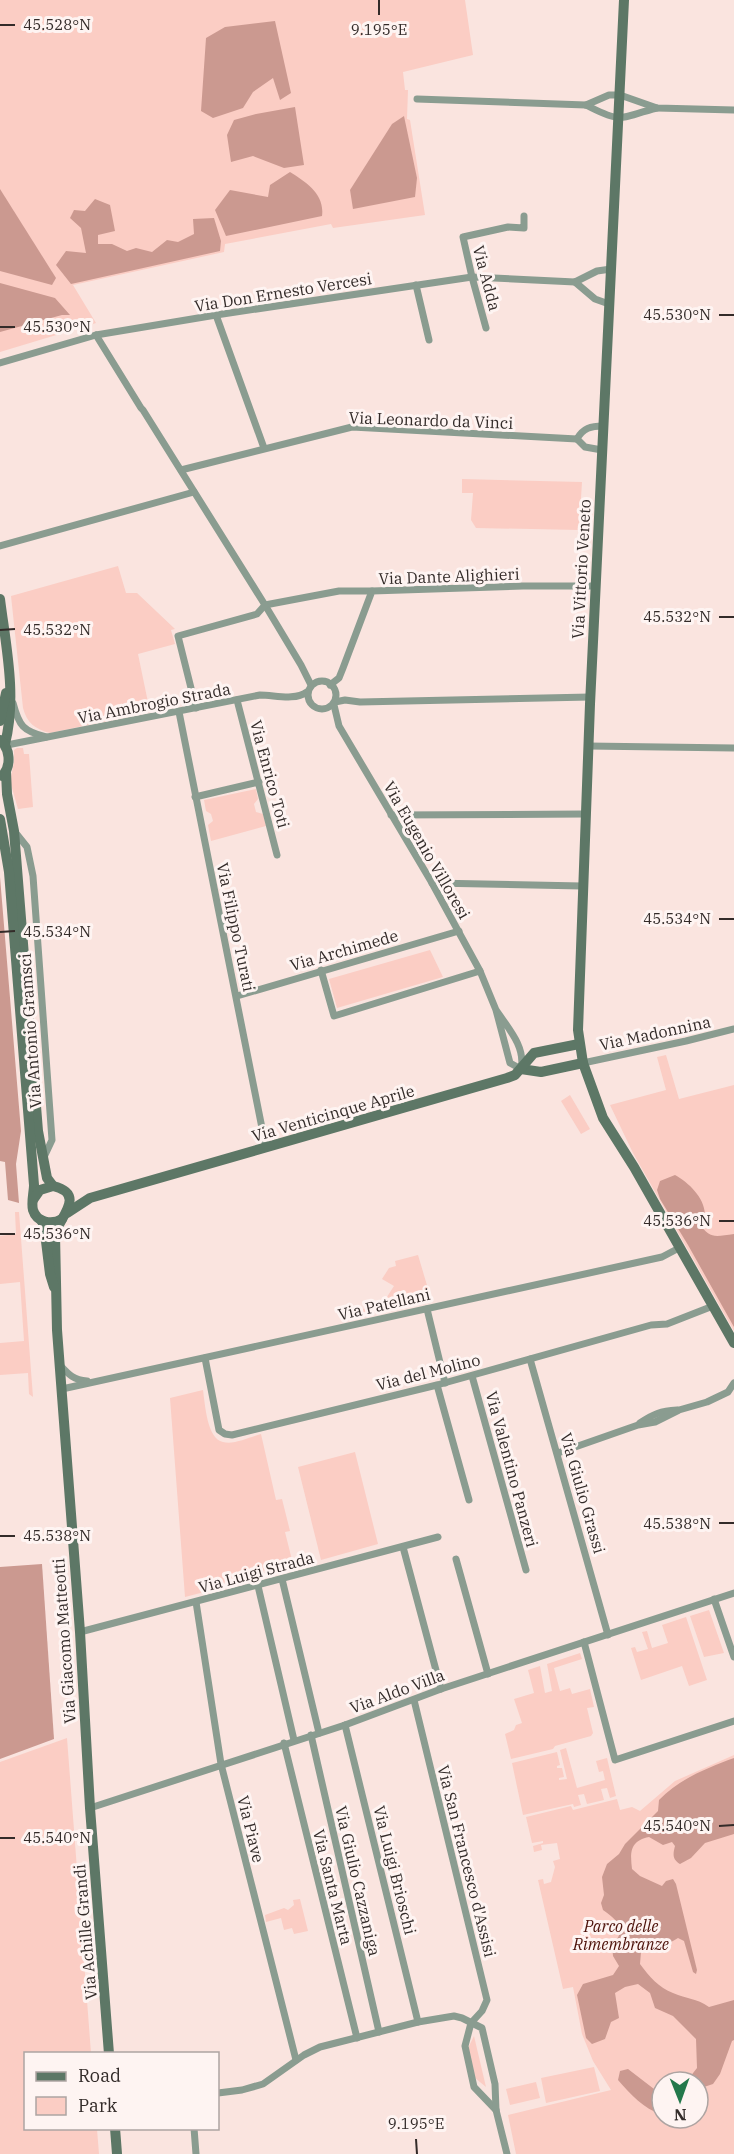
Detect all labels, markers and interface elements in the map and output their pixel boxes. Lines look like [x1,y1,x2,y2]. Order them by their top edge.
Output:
text: 45.528°N [23,15,91,34]
text: 9.195°E [351,20,407,39]
street label: Via Adda [469,243,505,313]
street label: Via Don Ernesto Vercesi [193,268,373,316]
text: 45.530°N [643,305,711,324]
text: 45.530°N [23,317,91,336]
street label: Via Leonardo da Vinci [348,407,514,433]
street label: Via Vittorio Veneto [567,499,595,639]
street label: Via Dante Alighieri [378,564,520,588]
text: 45.532°N [643,607,711,626]
text: 45.532°N [23,620,91,639]
street label: Via Ambrogio Strada [76,678,232,728]
street label: Via Enrico Toti [246,718,294,830]
street label: Via Eugenio Villoresi [379,778,475,922]
street label: Via Filippo Turati [213,861,259,993]
text: 45.534°N [643,909,711,928]
text: 45.534°N [23,922,91,941]
street label: Via Archimede [288,925,400,975]
street label: Via Antonio Gramsci [15,953,45,1109]
street label: Via Madonnina [597,1011,713,1055]
street label: Via Venticinque Aprile [249,1080,417,1146]
text: 45.536°N [643,1211,711,1230]
text: 45.536°N [23,1224,91,1243]
street label: Via Patellani [336,1284,432,1324]
street label: Via del Molino [374,1349,482,1395]
street label: Via Valentino Panzeri [482,1389,542,1549]
street label: Via Giulio Grassi [556,1430,610,1556]
text: 45.538°N [643,1514,711,1533]
text: 45.538°N [23,1526,91,1545]
street label: Via Luigi Strada [196,1547,316,1597]
street label: Via Giacomo Matteotti [48,1558,80,1724]
street label: Via Aldo Villa [347,1664,447,1717]
street label: Via San Francesco d'Assisi [433,1763,501,1959]
street label: Via Piave [233,1793,269,1865]
street label: Via Luigi Brioschi [369,1803,421,1937]
street label: Via Giulio Cazzaniga [331,1804,385,1958]
text: 45.540°N [643,1816,711,1835]
street label: Via Santa Marta [309,1827,357,1947]
text: 45.540°N [23,1828,91,1847]
street label: Via Achille Grandi [69,1863,101,2001]
park label: Parco delle Rimembranze [572,1916,669,1954]
legend [24,2052,219,2130]
text: Road [78,2064,121,2087]
north arrow [650,2070,710,2130]
text: Park [78,2094,118,2117]
text: N [674,2105,687,2125]
text: 9.195°E [388,2114,444,2133]

